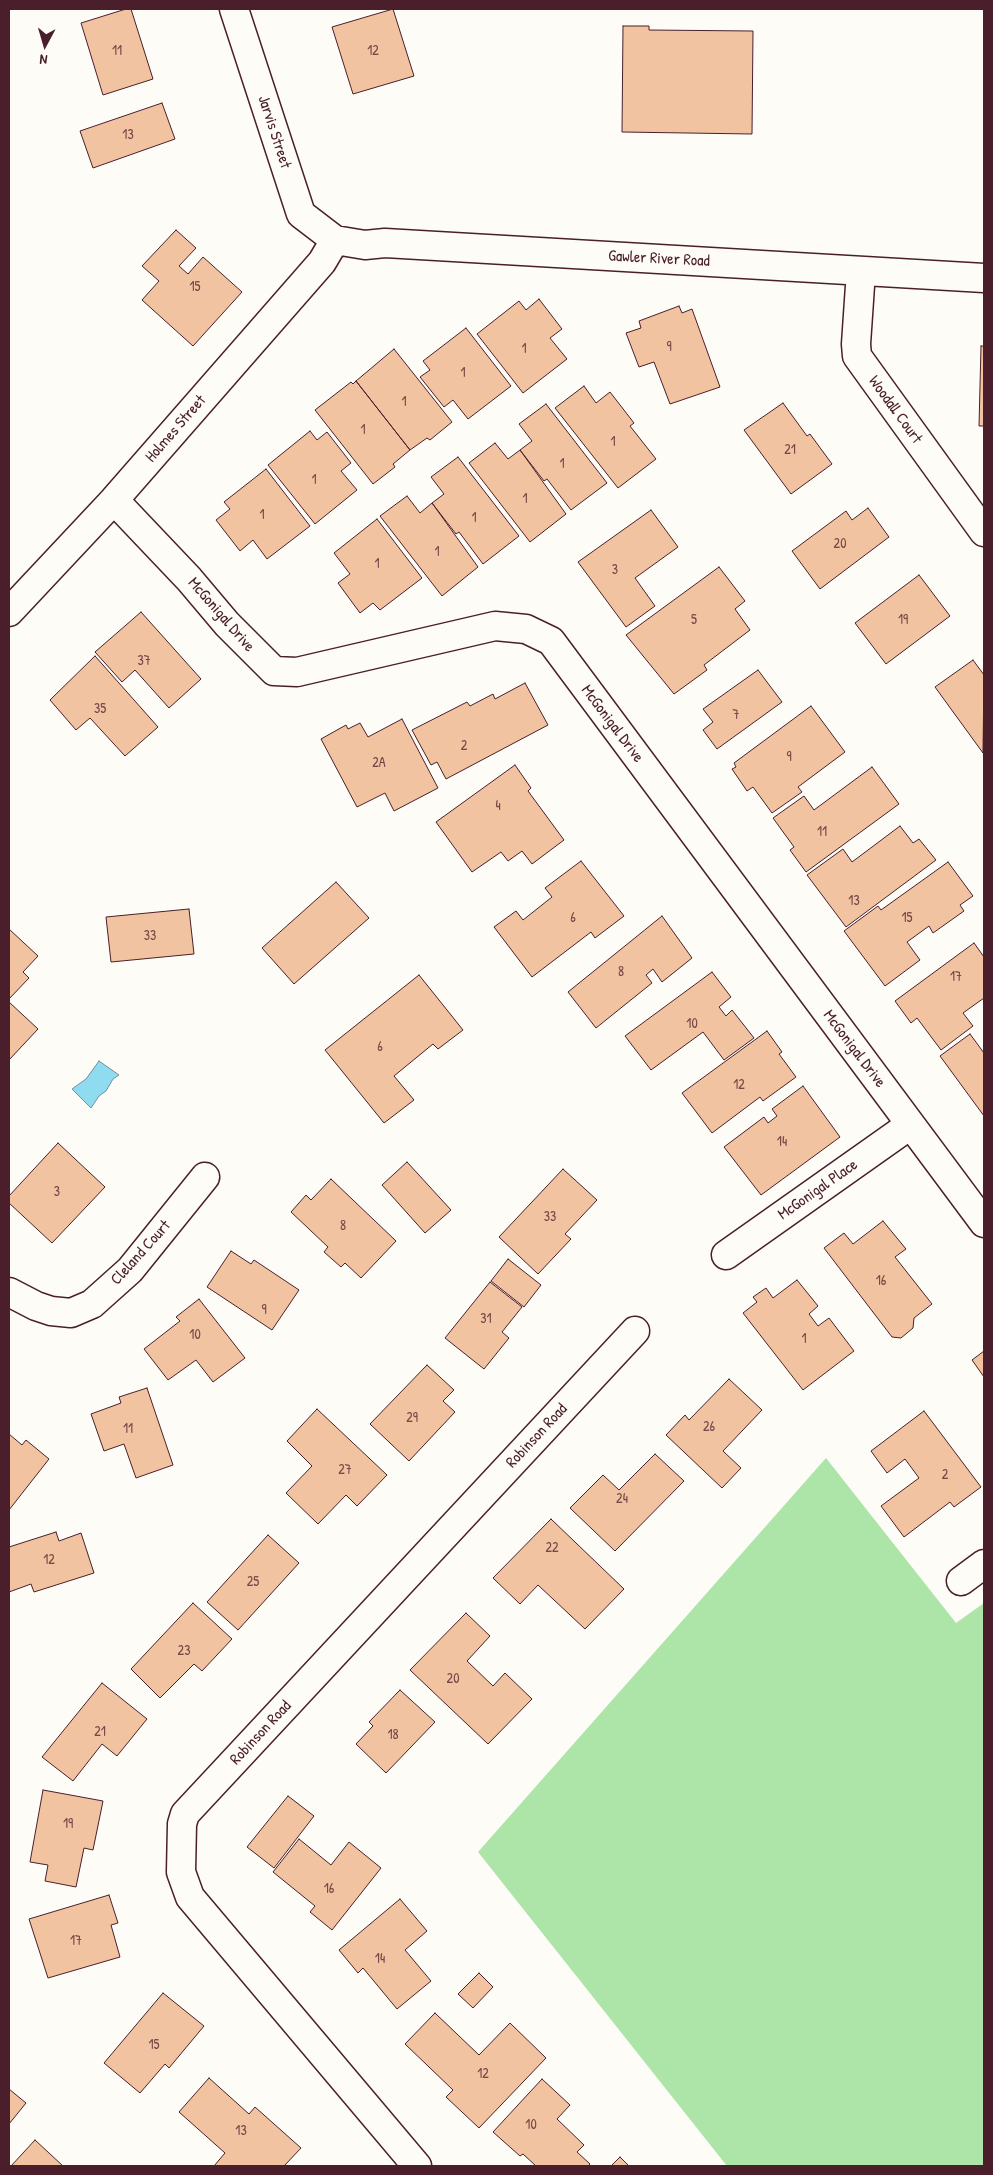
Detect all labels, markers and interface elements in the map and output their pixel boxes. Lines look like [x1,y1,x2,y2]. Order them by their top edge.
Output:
north arrow [20,20,70,70]
house number: 11 [112,43,122,59]
house number: 12 [367,43,379,59]
text: N [39,51,48,70]
street label: Jarvis Street [253,93,295,171]
house number: 13 [122,127,134,143]
street label: Gawler River Road [608,247,710,271]
house number: 15 [189,279,201,295]
house number: 9 [666,339,672,355]
house number: 1 [521,341,527,357]
house number: 1 [460,365,466,381]
street label: Woodall Court [864,372,926,448]
street label: Holmes Street [142,392,210,466]
house number: 1 [401,394,407,410]
house number: 1 [360,422,366,438]
house number: 1 [610,434,616,450]
house number: 21 [784,442,796,458]
house number: 1 [559,456,565,472]
house number: 1 [311,472,317,488]
house number: 1 [522,491,528,507]
house number: 1 [259,507,265,523]
house number: 1 [471,510,477,526]
house number: 20 [834,536,846,552]
house number: 1 [434,544,440,560]
house number: 1 [374,556,380,572]
house number: 3 [612,562,618,578]
street label: McGonigal Drive [184,574,258,656]
house number: 5 [691,612,697,628]
house number: 19 [898,612,908,628]
house number: 37 [137,653,151,669]
street label: McGonigal Drive [577,681,647,767]
house number: 35 [94,701,106,717]
house number: 7 [733,707,739,723]
house number: 2 [461,738,467,754]
house number: 9 [786,749,792,765]
house number: 2A [372,755,386,771]
house number: 4 [495,798,501,814]
house number: 11 [817,824,827,840]
house number: 13 [848,893,860,909]
house number: 6 [570,910,576,926]
house number: 15 [901,910,913,926]
house number: 33 [144,928,156,944]
house number: 8 [618,964,624,980]
house number: 17 [950,969,962,985]
street label: McGonigal Drive [819,1006,889,1092]
house number: 10 [686,1016,698,1032]
house number: 6 [377,1039,383,1055]
house number: 12 [733,1077,745,1093]
house number: 14 [777,1134,787,1150]
street label: McGonigal Place [774,1156,862,1224]
house number: 3 [54,1184,60,1200]
house number: 33 [544,1209,556,1225]
street label: Cleland Court [107,1217,175,1289]
house number: 8 [340,1218,346,1234]
house number: 16 [876,1273,886,1289]
house number: 9 [261,1302,267,1318]
house number: 31 [480,1311,492,1327]
house number: 10 [189,1327,201,1343]
house number: 1 [801,1331,807,1347]
street label: Robinson Road [502,1400,572,1472]
house number: 29 [406,1410,418,1426]
house number: 26 [703,1419,715,1435]
house number: 11 [123,1421,133,1437]
house number: 27 [338,1462,352,1478]
house number: 2 [942,1467,948,1483]
house number: 24 [616,1491,628,1507]
house number: 22 [545,1540,559,1556]
house number: 12 [43,1552,55,1568]
house number: 25 [247,1574,259,1590]
house number: 23 [178,1643,190,1659]
house number: 20 [447,1671,459,1687]
street label: Robinson Road [226,1697,296,1769]
house number: 21 [94,1724,106,1740]
house number: 18 [387,1727,399,1743]
house number: 19 [63,1816,73,1832]
house number: 16 [324,1881,334,1897]
house number: 17 [70,1933,82,1949]
house number: 14 [375,1951,385,1967]
house number: 15 [148,2037,160,2053]
house number: 12 [477,2066,489,2082]
house number: 10 [525,2117,537,2133]
house number: 13 [235,2123,247,2139]

